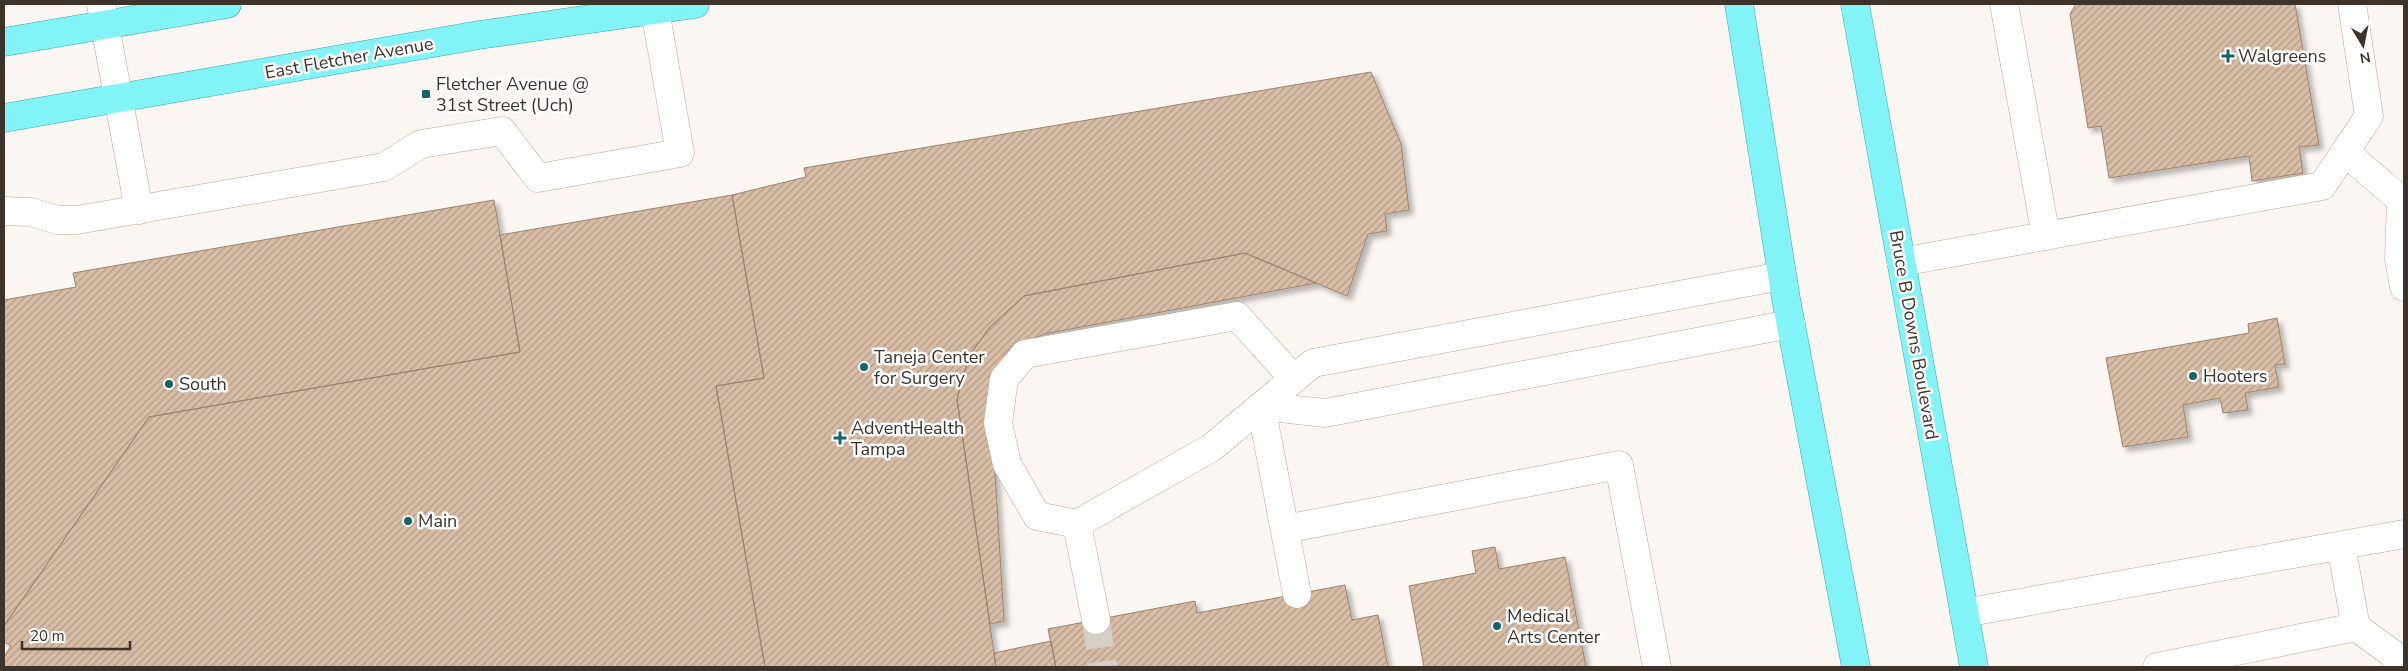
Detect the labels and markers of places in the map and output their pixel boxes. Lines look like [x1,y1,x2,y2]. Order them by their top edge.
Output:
place label: Walgreens [2238,44,2326,68]
marker: Walgreens [2222,50,2234,62]
place label: Fletcher Avenue @ 31st Street (Uch) [436,72,589,117]
marker: Fletcher Avenue @ 31st Street (Uch) [420,88,432,100]
place label: Taneja Center for Surgery [874,345,985,390]
marker: Taneja Center for Surgery [858,361,870,373]
place label: Hooters [2203,364,2267,388]
marker: Hooters [2187,370,2199,382]
place label: South [179,372,227,396]
marker: South [163,378,175,390]
place label: AdventHealth Tampa [851,416,964,461]
marker: AdventHealth Tampa [833,431,847,445]
place label: Main [418,509,457,533]
marker: Main [402,515,414,527]
place label: Medical Arts Center [1507,604,1601,649]
marker: Medical Arts Center [1491,620,1503,632]

